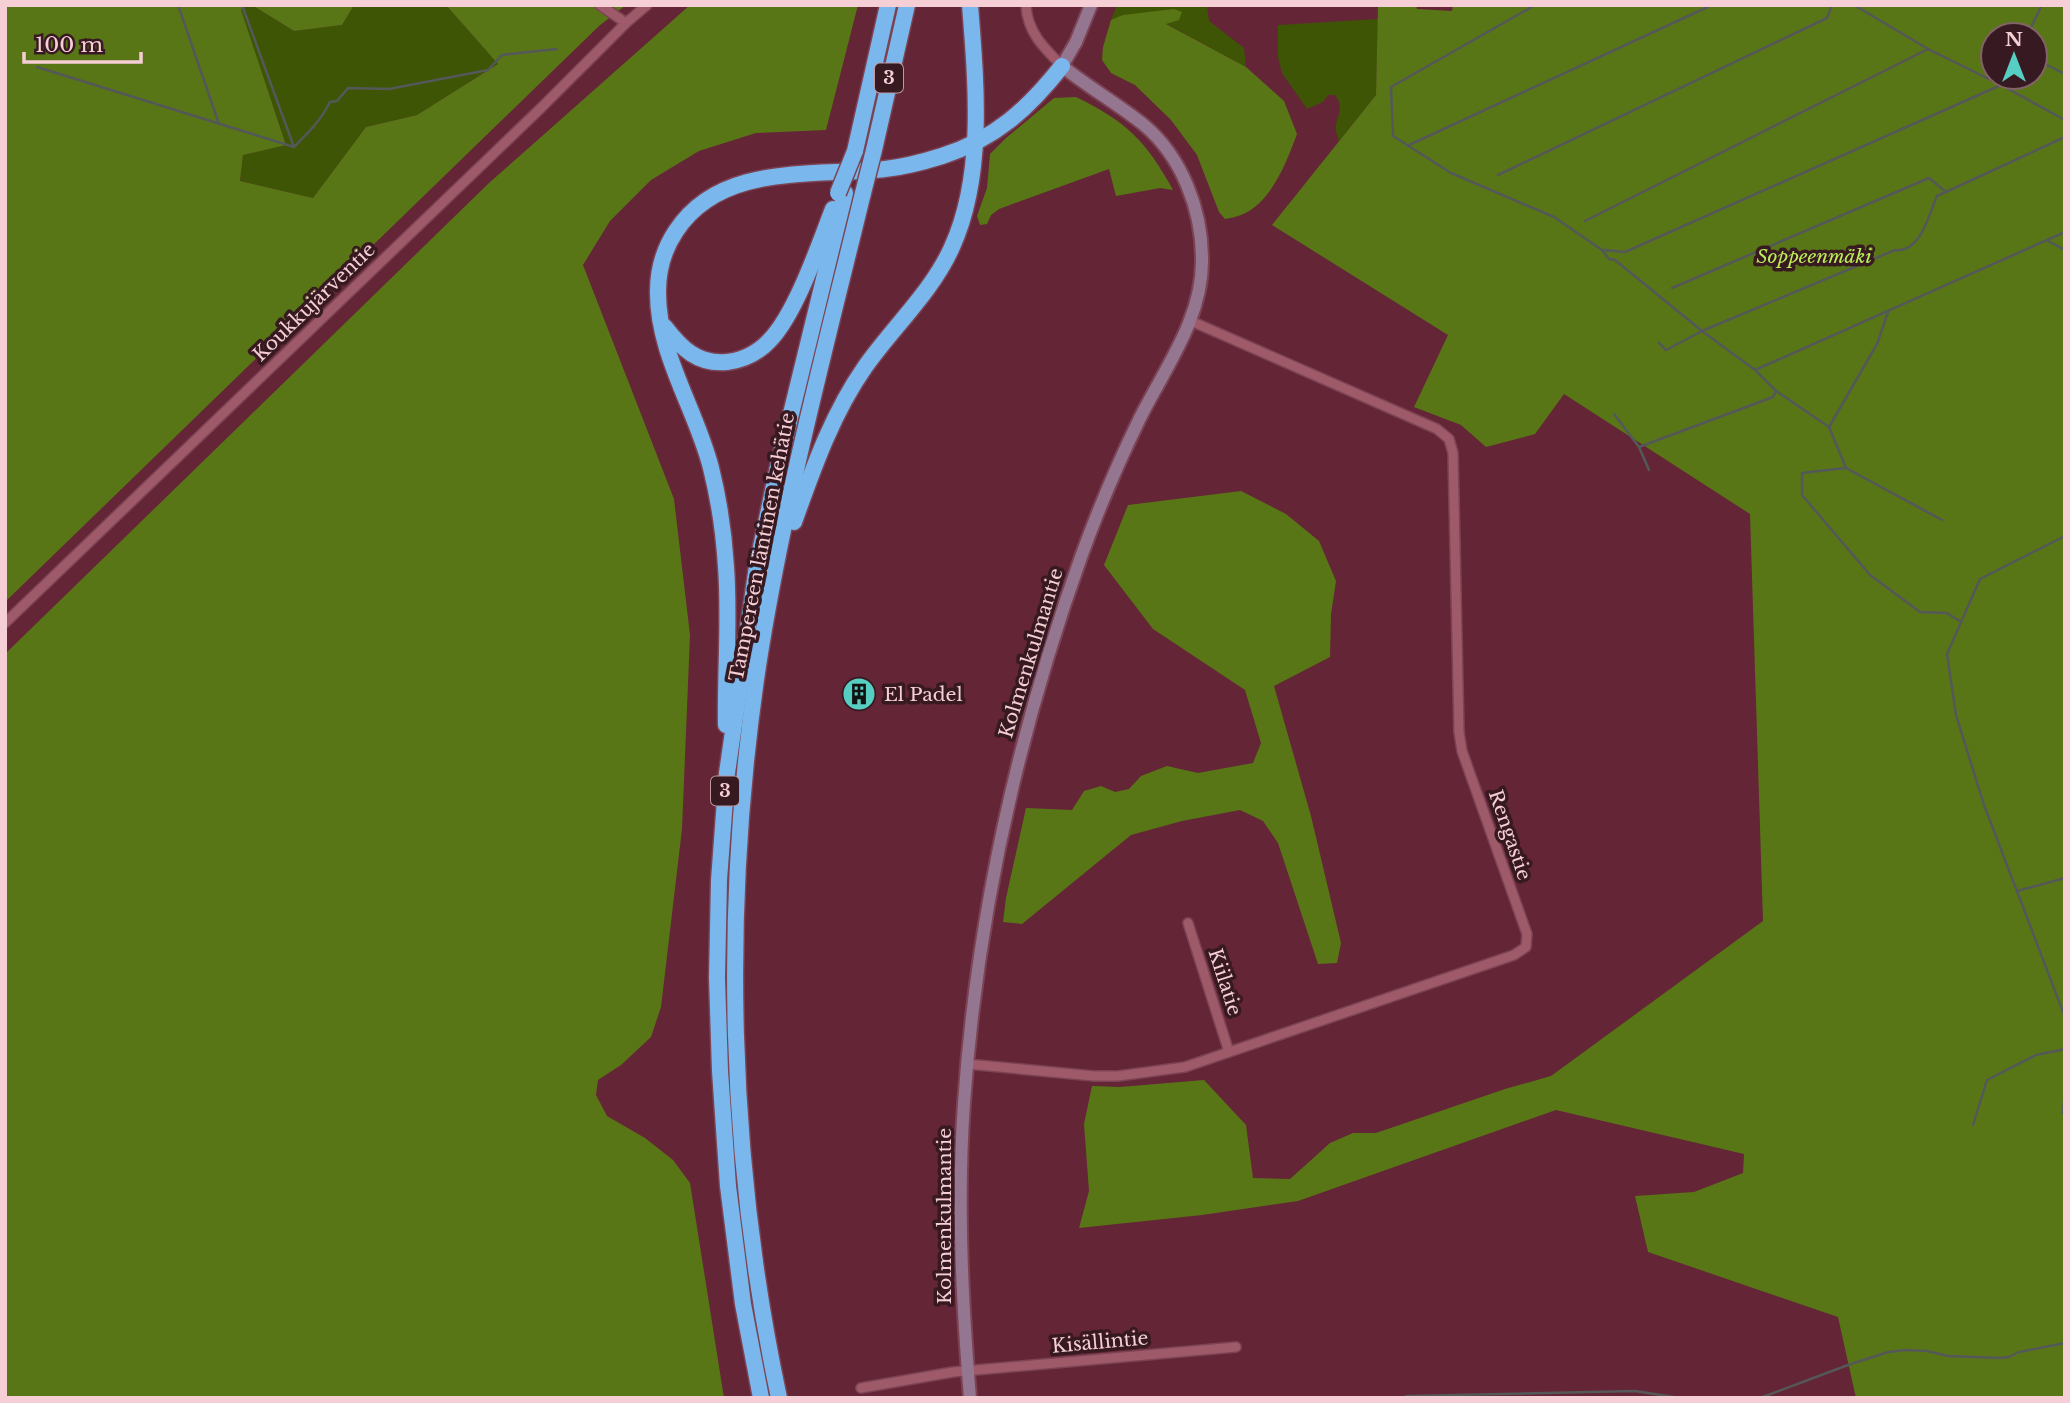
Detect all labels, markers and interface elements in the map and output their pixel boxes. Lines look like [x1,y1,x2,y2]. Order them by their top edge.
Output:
scale bar [24,21,142,65]
north arrow [1979,21,2049,91]
text: N [2005,28,2023,51]
text: 100 m [35,32,103,58]
road number: 3 [875,64,903,92]
street label: Koukkujärventie [248,238,380,366]
park label: Soppeenmäki [1756,245,1872,268]
street label: Tampereen läntinen kehätie [725,411,799,683]
street label: Kolmenkulmantie [994,565,1068,741]
building icon: El Padel [840,675,878,713]
place label: El Padel [884,683,963,706]
road number: 3 [711,776,739,806]
street label: Rengastie [1484,787,1536,883]
street label: Kiilatie [1203,946,1247,1018]
street label: Kolmenkulmantie [933,1128,956,1304]
street label: Kisällintie [1051,1326,1149,1358]

